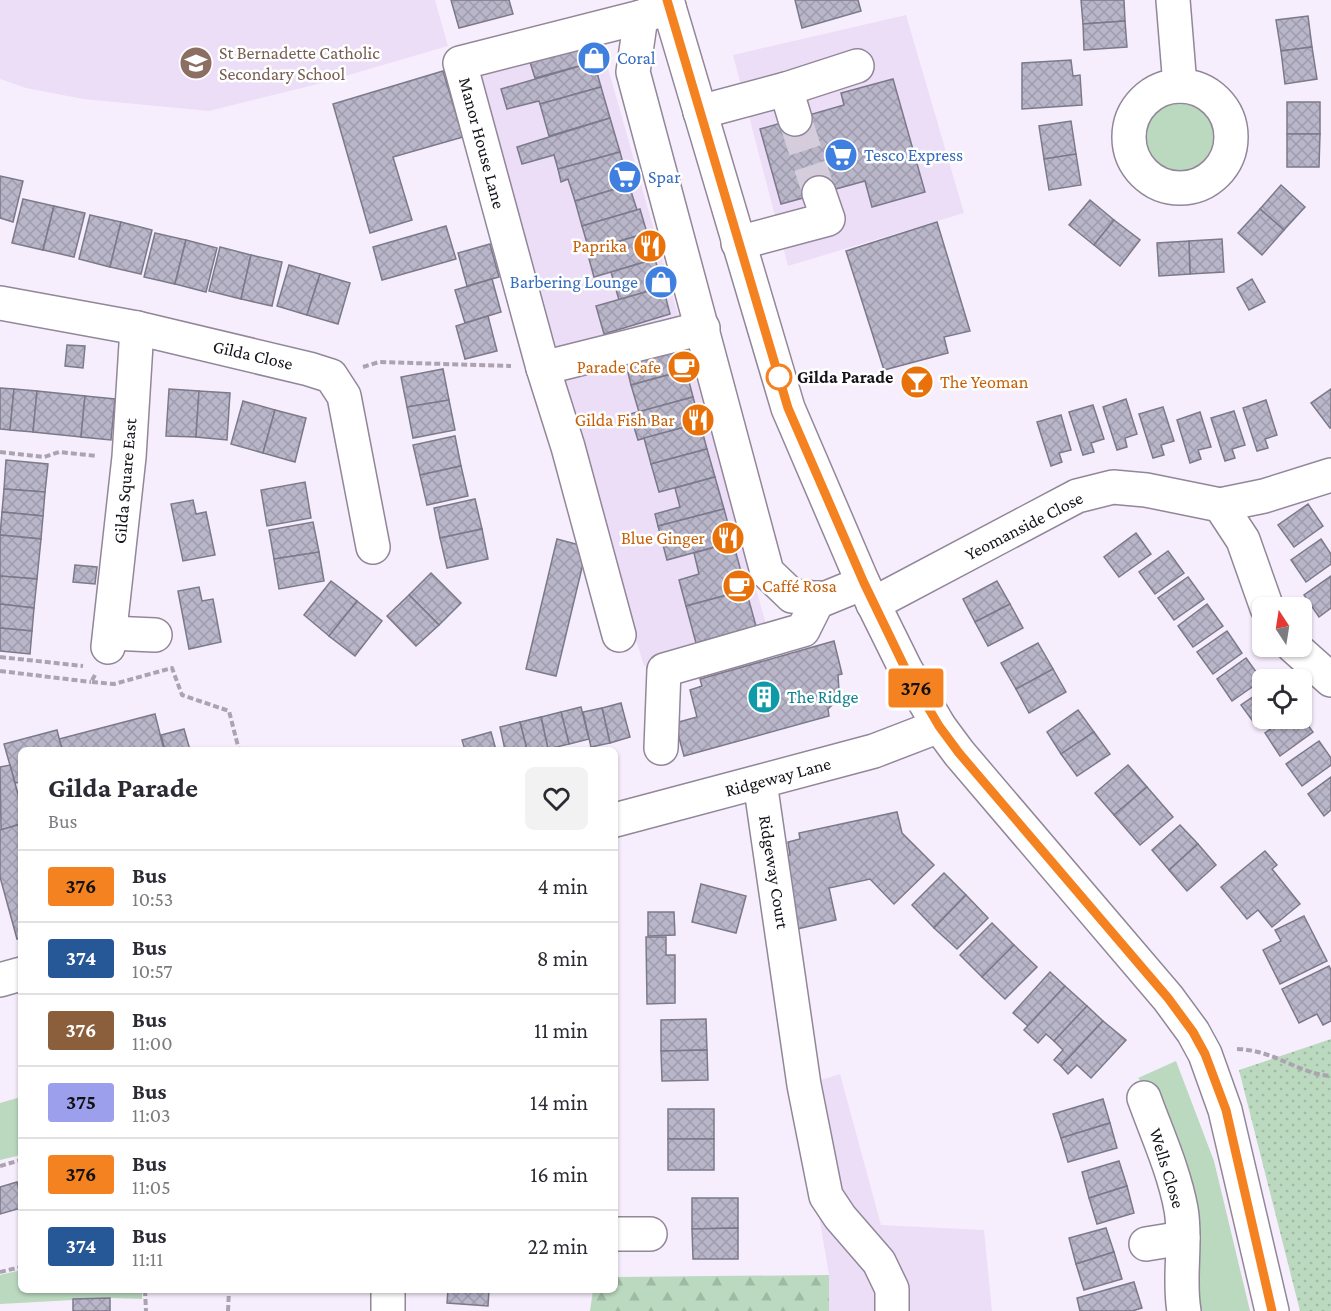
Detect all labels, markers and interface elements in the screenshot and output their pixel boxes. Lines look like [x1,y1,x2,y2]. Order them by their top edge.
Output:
shop icon: Coral [576,40,612,76]
place label: St Bernadette Catholic Secondary School [219,43,380,84]
school or university icon: St Bernadette Catholic Secondary School [178,45,214,81]
place label: Coral [617,48,656,68]
street label: Manor House Lane [455,75,509,211]
supermarket icon: Tesco Express [823,137,859,173]
place label: Tesco Express [864,145,963,165]
supermarket icon: Spar [607,159,643,195]
place label: Spar [648,167,681,187]
restaurant icon: Paprika [632,228,668,264]
place label: Paprika [573,236,627,256]
shop icon: Barbering Lounge [643,264,679,300]
place label: Barbering Lounge [510,272,638,292]
street label: Gilda Close [211,336,295,374]
cafe icon: Parade Cafe [666,349,702,385]
place label: Parade Cafe [577,357,661,377]
marker: Gilda Parade [766,364,792,390]
bar icon: The Yeoman [899,364,935,400]
place label: Gilda Parade [797,367,893,387]
place label: The Yeoman [940,372,1029,392]
restaurant icon: Gilda Fish Bar [680,402,716,438]
place label: Gilda Fish Bar [575,410,676,430]
street label: Gilda Square East [110,416,141,545]
street label: Yeomanside Close [962,488,1086,564]
restaurant icon: Blue Ginger [710,520,746,556]
place label: Blue Ginger [621,528,706,548]
cafe icon: Caffé Rosa [721,568,757,604]
place label: Caffé Rosa [762,576,837,596]
north arrow [1252,597,1312,657]
map controls [1252,597,1312,729]
line badge: 376 [882,668,950,708]
button: locate [1252,669,1312,729]
text: 376 [900,676,932,700]
building icon: The Ridge [746,679,782,715]
place label: The Ridge [787,687,859,707]
street label: Ridgeway Lane [723,753,833,801]
button: heart [525,767,588,830]
text: Gilda Parade [48,772,198,803]
text: Bus [48,810,77,832]
street label: Ridgeway Court [755,814,793,931]
text: Bus [132,863,166,888]
text: 376 [65,874,97,898]
text: 4 min [537,874,588,899]
text: 10:53 [132,888,173,910]
text: Bus [132,935,166,960]
text: 374 [66,946,96,970]
text: 8 min [537,946,588,971]
text: 10:57 [132,960,173,982]
text: Bus [132,1007,166,1032]
text: 376 [65,1018,97,1042]
text: 11 min [534,1018,588,1043]
text: 11:00 [132,1032,172,1054]
text: Bus [132,1079,166,1104]
text: 375 [66,1090,96,1114]
text: 14 min [530,1090,588,1115]
text: 11:03 [132,1104,170,1126]
street label: Wells Close [1145,1125,1189,1211]
text: Bus [132,1151,166,1176]
text: 376 [65,1162,97,1186]
text: 16 min [530,1162,588,1187]
text: 11:05 [132,1176,171,1198]
text: Bus [132,1223,166,1248]
text: 374 [66,1234,96,1258]
text: 22 min [528,1234,588,1259]
text: 11:11 [132,1248,163,1270]

